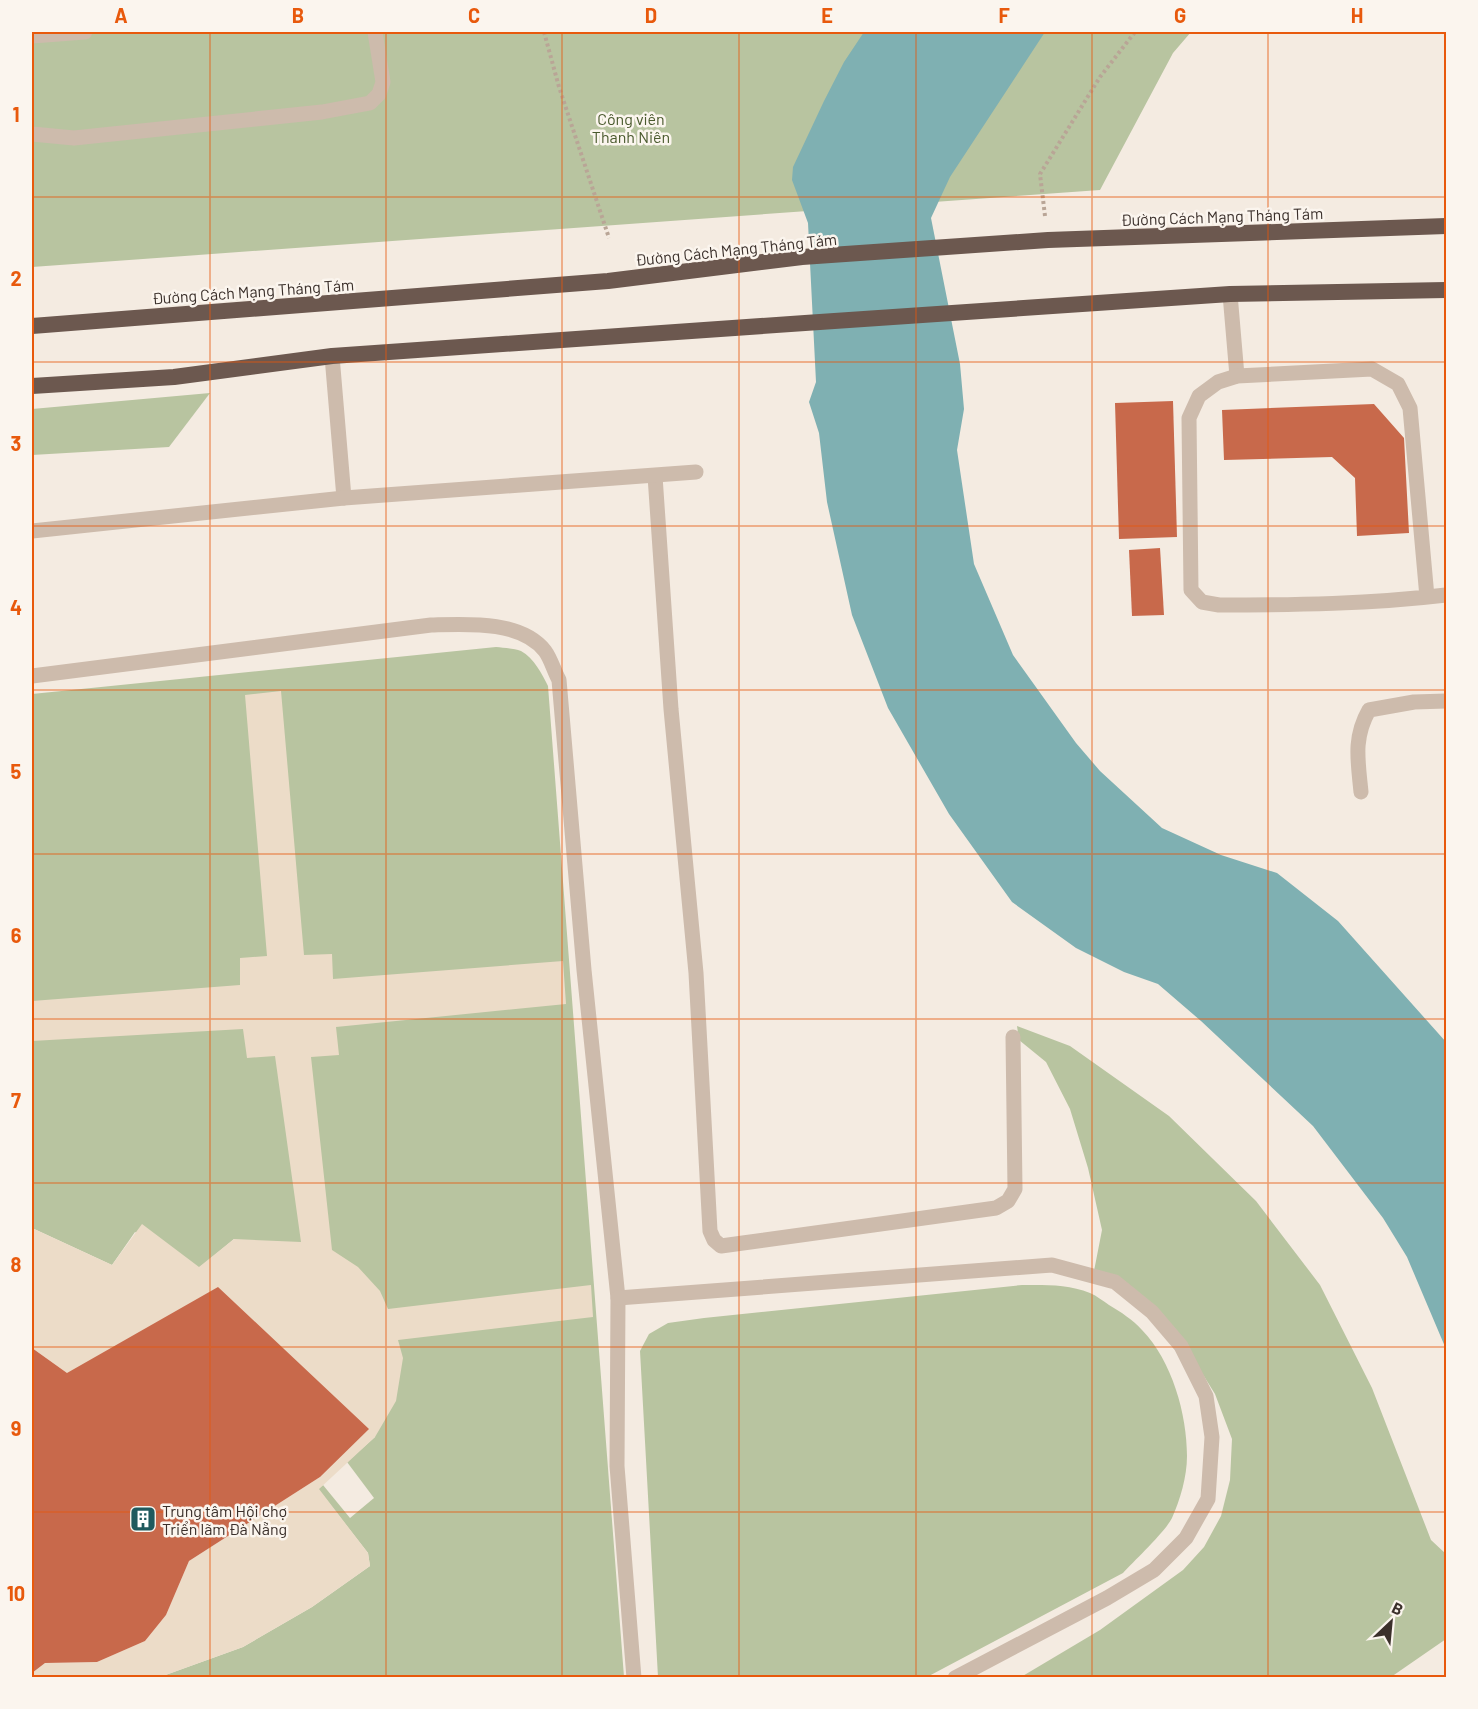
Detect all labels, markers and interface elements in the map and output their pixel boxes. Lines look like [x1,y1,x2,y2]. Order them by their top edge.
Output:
text: A [114,3,128,27]
text: B [292,3,304,27]
text: C [468,3,480,27]
text: D [645,3,657,27]
text: E [821,3,833,27]
text: F [998,3,1010,27]
text: G [1174,3,1186,27]
text: H [1351,3,1363,27]
text: 1 [12,102,20,126]
park label: Công viên Thanh Niên [592,109,670,146]
street label: Đường Cách Mạng Tháng Tám [1120,203,1324,229]
street label: Đường Cách Mạng Tháng Tám [634,229,838,269]
text: 2 [10,266,22,290]
street label: Đường Cách Mạng Tháng Tám [151,274,355,308]
text: 3 [11,431,21,455]
text: 4 [10,595,22,619]
text: 5 [11,759,22,783]
text: 6 [11,923,22,947]
text: 7 [11,1088,21,1112]
text: 8 [11,1252,22,1276]
text: 9 [11,1416,21,1440]
place label: Trung tâm Hội chợ Triển lãm Đà Nẵng [162,1501,287,1538]
building icon: Trung tâm Hội chợ Triển lãm Đà Nẵng [128,1504,158,1534]
text: 10 [7,1581,25,1605]
north arrow [1361,1592,1421,1652]
text: B [1389,1597,1406,1619]

